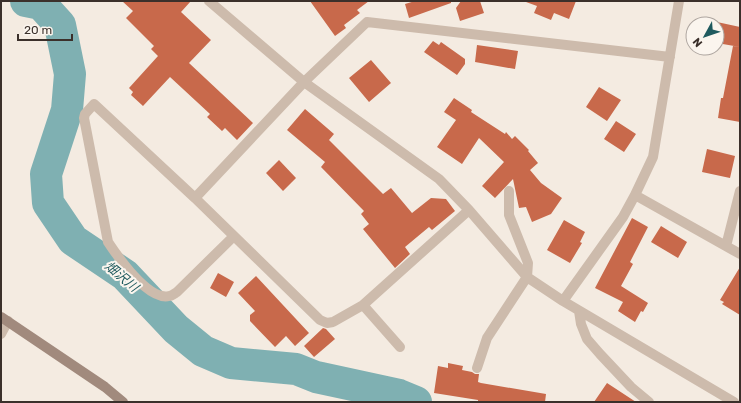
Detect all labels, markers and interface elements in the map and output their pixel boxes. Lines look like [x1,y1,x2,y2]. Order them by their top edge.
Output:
scale bar [18,16,72,42]
north arrow [685,16,725,56]
text: 20 m [24,23,52,37]
text: N [690,35,705,49]
water label: 畑沢川 [102,258,143,296]

